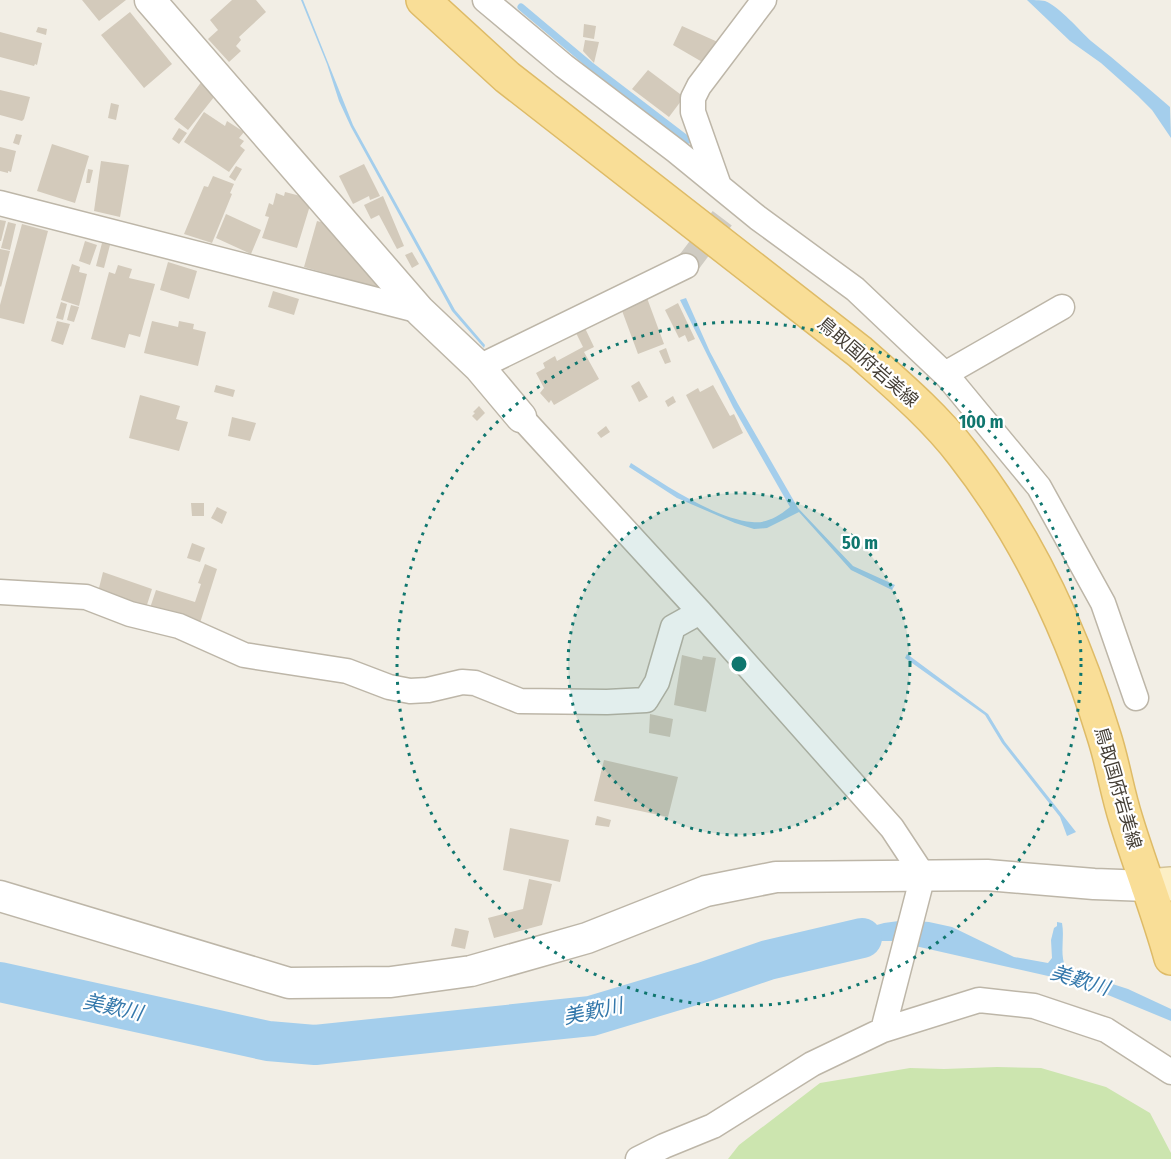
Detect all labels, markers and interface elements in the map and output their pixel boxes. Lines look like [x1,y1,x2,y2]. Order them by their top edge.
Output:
street label: 鳥取国府岩美線 [813,312,923,412]
text: 100 m [959,411,1003,433]
text: 50 m [842,532,878,554]
centre of rings [729,654,749,674]
street label: 鳥取国府岩美線 [1090,724,1146,852]
water label: 美歎川 [1048,960,1114,1001]
water label: 美歎川 [81,989,147,1025]
water label: 美歎川 [561,993,627,1029]

